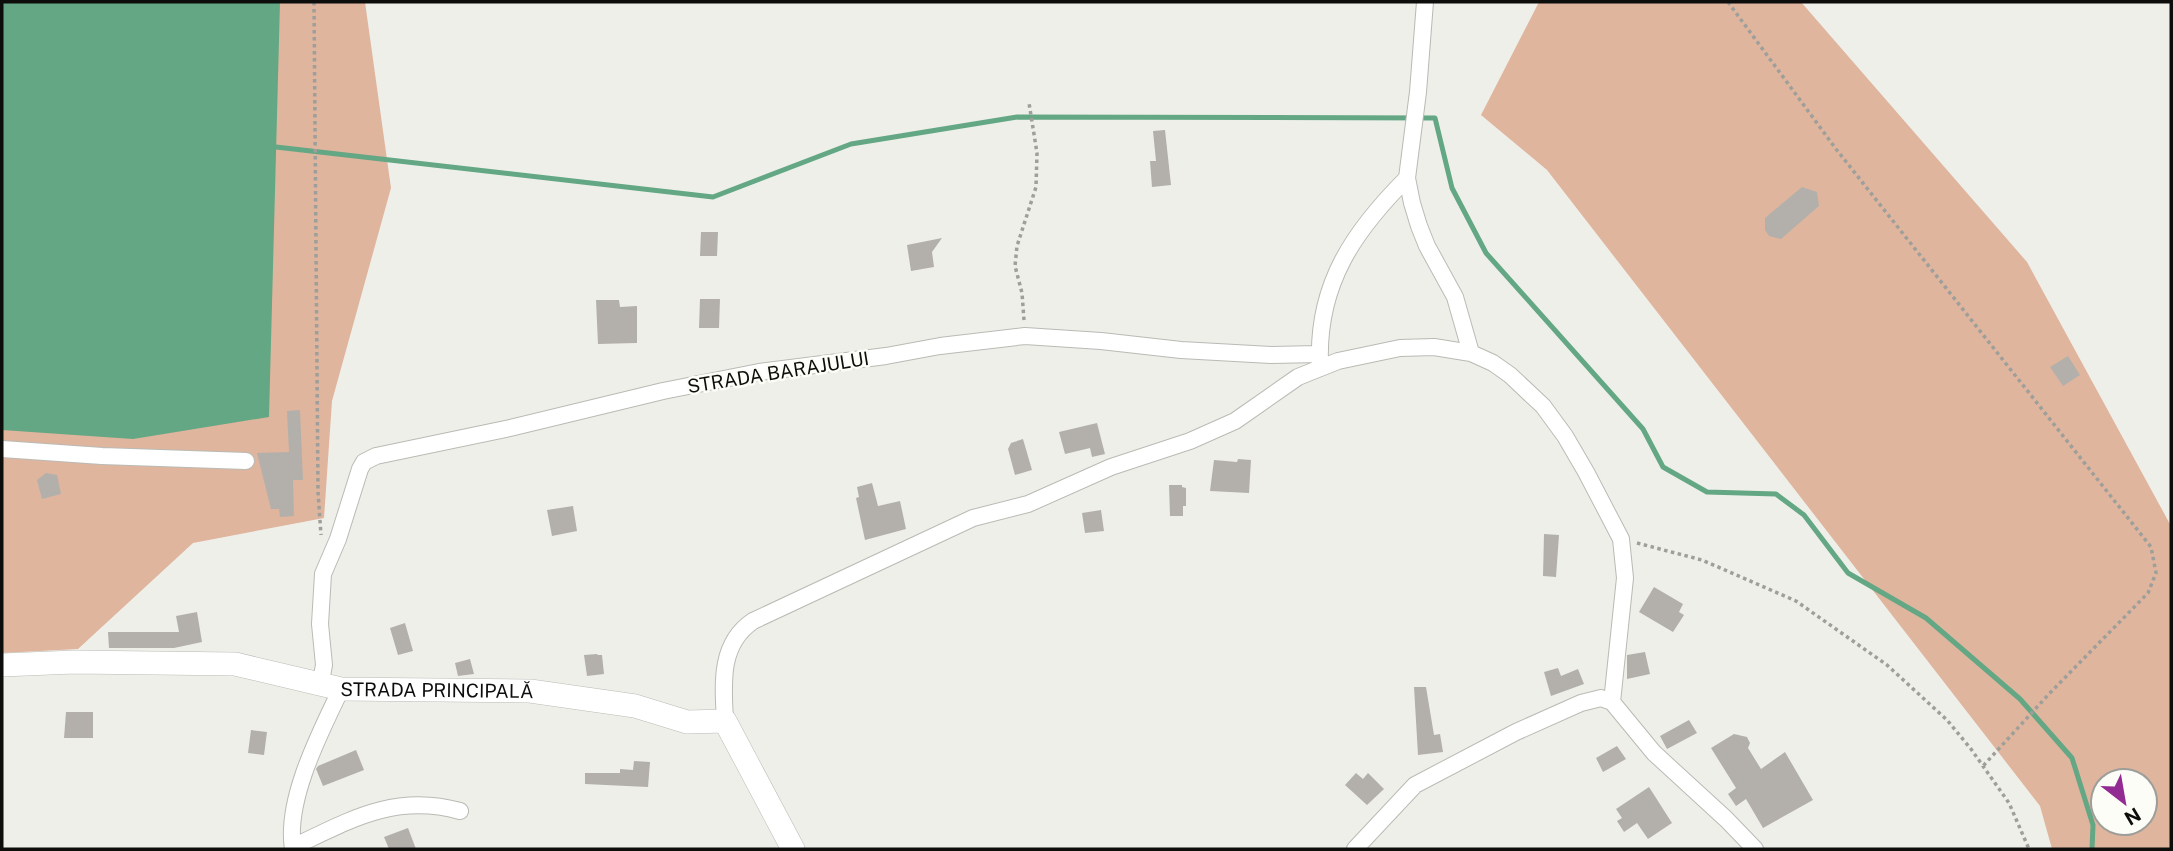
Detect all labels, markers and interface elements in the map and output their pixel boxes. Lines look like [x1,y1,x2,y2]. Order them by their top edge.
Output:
street label: STRADA BARAJULUI [686,347,870,397]
street label: STRADA PRINCIPALĂ [340,678,534,702]
north arrow [2089,767,2159,837]
text: N [2121,803,2145,830]

